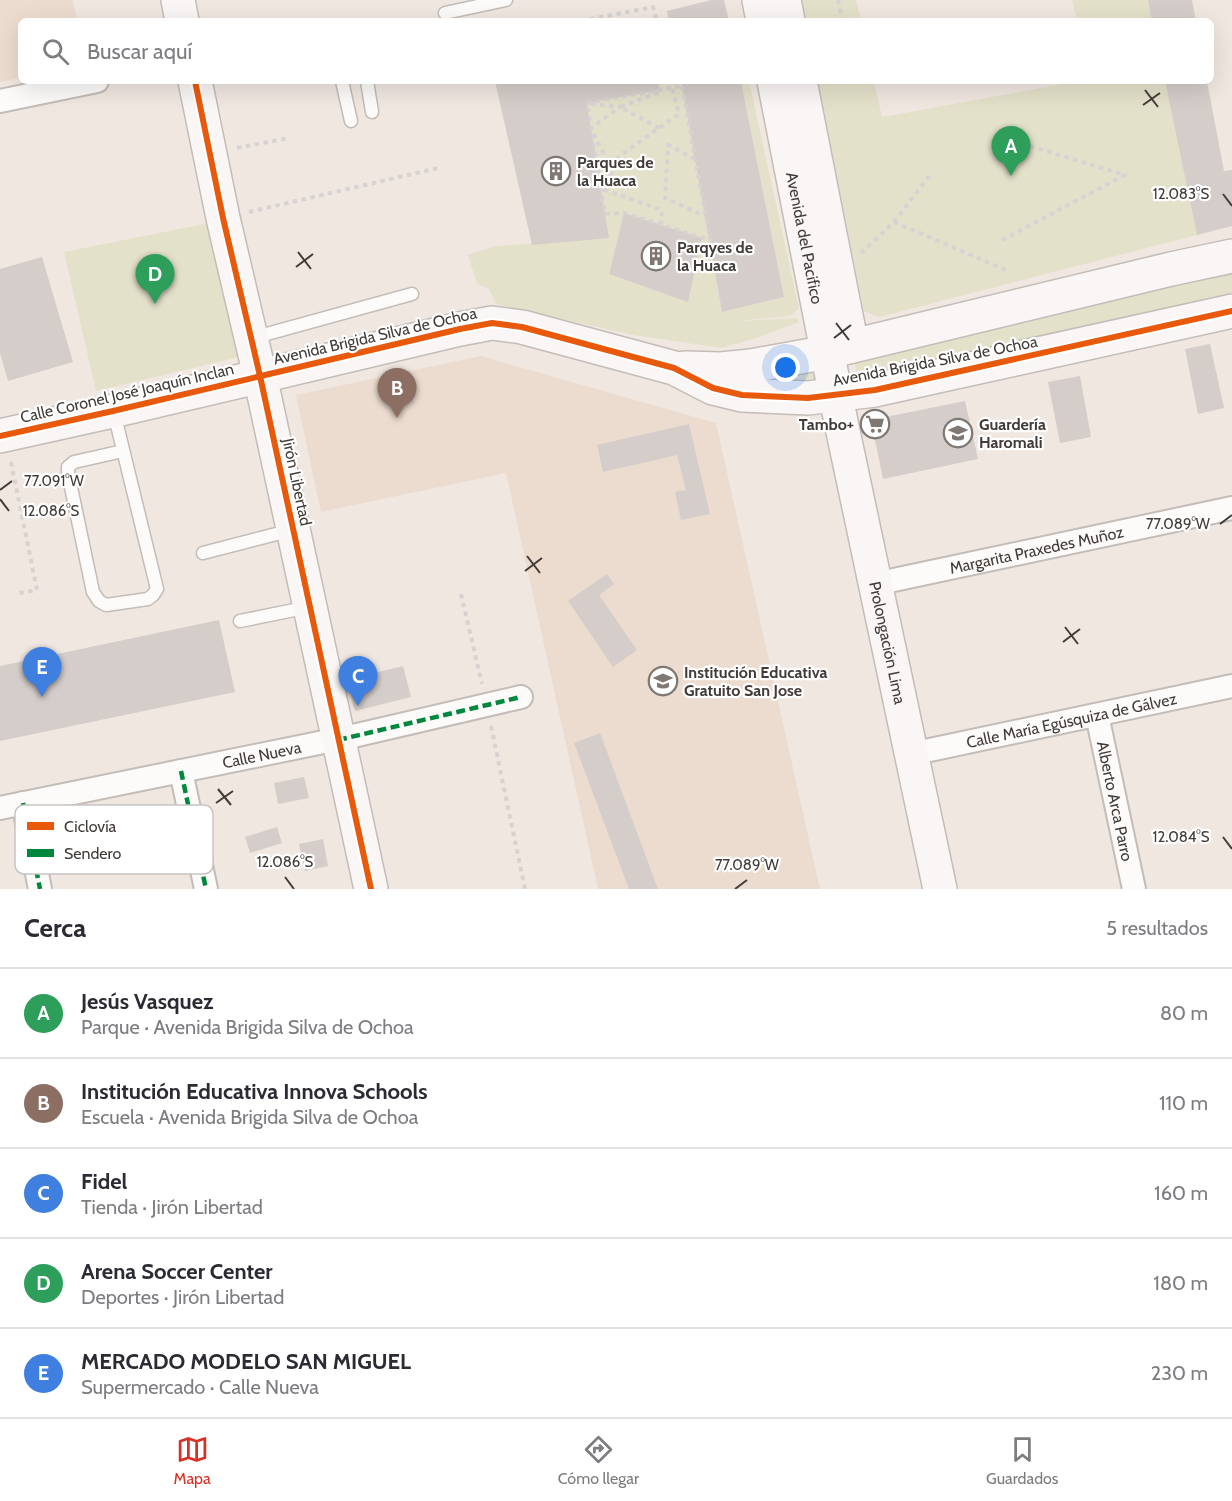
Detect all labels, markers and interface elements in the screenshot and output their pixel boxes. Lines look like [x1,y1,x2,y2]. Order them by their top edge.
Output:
search box [18,18,1214,84]
icon: search [39,35,72,68]
text: Buscar aquí [87,38,192,65]
pin: A [992,126,1030,176]
place label: Parques de la Huaca [577,153,653,190]
building icon: Parques de la Huaca [540,155,572,187]
street label: Avenida del Pacifico [783,170,827,306]
text: 12.083°S [1153,185,1209,203]
place label: Parqyes de la Huaca [677,238,753,275]
building icon: Parqyes de la Huaca [640,240,672,272]
pin: D [136,254,174,304]
street label: Avenida Brigida Silva de Ochoa [271,303,479,369]
street label: Avenida Brigida Silva de Ochoa [831,332,1039,390]
your location [771,353,800,382]
street label: Calle Coronel José Joaquín Inclan [18,359,236,427]
pin: B [378,368,416,418]
supermarket icon: Tambo+ [859,408,891,440]
place label: Tambo+ [799,415,854,434]
place label: Guardería Haromali [979,415,1046,452]
school or university icon: Guardería Haromali [942,417,974,449]
street label: Jirón Libertad [278,436,316,528]
text: 77.091°W [24,472,85,490]
text: 12.086°S [23,502,80,520]
text: 77.089°W [1146,515,1211,533]
street label: Margarita Praxedes Muñoz [948,522,1125,577]
street label: Prolongación Lima [866,579,910,706]
pin: E [22,648,62,697]
pin: C [338,656,378,706]
place label: Institución Educativa Gratuito San Jose [684,663,828,700]
school or university icon: Institución Educativa Gratuito San Jose [647,665,679,697]
street label: Calle María Egúsquiza de Gálvez [964,688,1179,752]
street label: Calle Nueva [221,737,303,772]
street label: Alberto Arca Parro [1093,739,1137,863]
legend [15,805,213,874]
text: Ciclovía [64,817,117,836]
text: 12.084°S [1153,828,1210,846]
text: Sendero [64,844,121,863]
text: 12.086°S [257,853,314,871]
text: 77.089°W [715,856,780,874]
text: Cerca [24,912,86,944]
text: 5 resultados [1106,916,1208,940]
text: Jesús Vasquez [81,988,213,1015]
text: A [37,1001,50,1025]
text: 80 m [1160,1001,1208,1025]
text: Parque · Avenida Brigida Silva de Ochoa [81,1015,414,1039]
text: Institución Educativa Innova Schools [81,1078,428,1105]
text: B [37,1091,50,1115]
text: 110 m [1159,1091,1208,1115]
text: Escuela · Avenida Brigida Silva de Ochoa [81,1105,418,1129]
text: Fidel [81,1168,127,1195]
text: C [37,1181,50,1205]
text: 160 m [1154,1181,1208,1205]
text: Tienda · Jirón Libertad [81,1195,263,1219]
text: Arena Soccer Center [81,1258,273,1285]
text: D [36,1271,51,1295]
text: 180 m [1153,1271,1208,1295]
text: Deportes · Jirón Libertad [81,1285,284,1309]
text: MERCADO MODELO SAN MIGUEL [81,1348,411,1375]
text: E [38,1361,49,1385]
text: 230 m [1151,1361,1208,1385]
text: Supermercado · Calle Nueva [81,1375,319,1399]
tab: Mapa [174,1433,211,1488]
tab: Cómo llegar [558,1433,639,1488]
tab: Guardados [986,1433,1058,1488]

